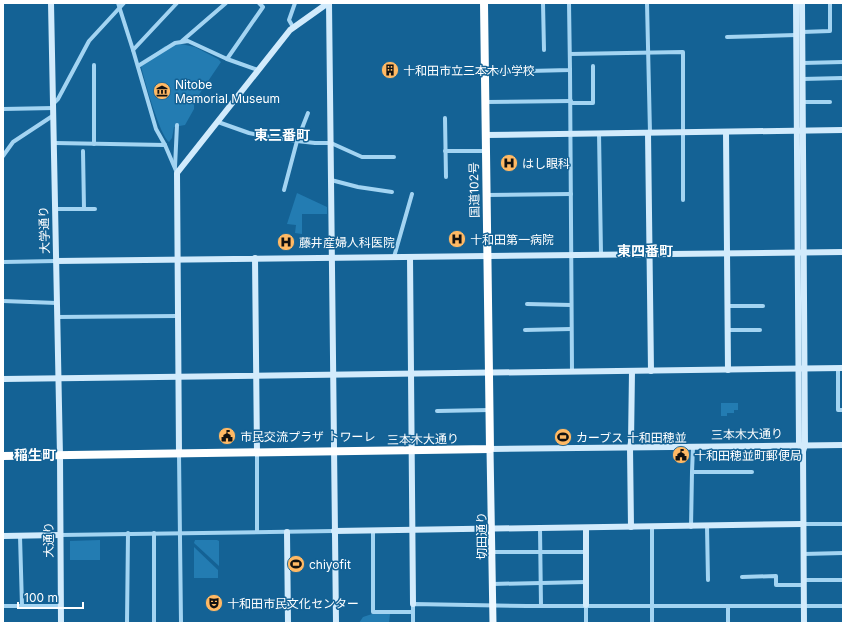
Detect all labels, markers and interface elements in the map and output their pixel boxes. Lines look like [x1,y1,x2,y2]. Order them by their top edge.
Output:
building icon: 十和田市立三本木小学校 [380,60,400,80]
place label: 十和田市立三本木小学校 [403,63,535,78]
place label: Nitobe Memorial Museum [175,77,280,106]
museum icon: Nitobe Memorial Museum [152,81,172,101]
district label: 東三番町 [254,126,310,143]
hospital icon: はし眼科 [499,153,519,173]
place label: はし眼科 [522,156,570,171]
street label: 国道102号 [466,162,482,218]
street label: 大学通り [36,206,52,254]
hospital icon: 十和田第一病院 [447,229,467,249]
hospital icon: 藤井産婦人科医院 [276,232,296,252]
place label: 十和田第一病院 [470,232,554,247]
place label: 藤井産婦人科医院 [299,235,395,250]
district label: 東四番町 [617,242,673,259]
public building icon: 市民交流プラザ トワーレ [217,426,237,446]
street label: 三本木大通り [711,426,783,442]
sports icon: カーブス 十和田穂並 [553,427,573,447]
place label: 市民交流プラザ トワーレ [240,429,375,444]
place label: カーブス 十和田穂並 [576,430,687,445]
street label: 三本木大通り [387,431,459,447]
public building icon: 十和田穂並町郵便局 [671,445,691,465]
district label: 稲生町 [14,446,56,463]
place label: 十和田穂並町郵便局 [694,448,802,463]
street label: 切田通り [474,512,489,560]
street label: 大通り [41,522,56,558]
sports icon: chiyofit [286,554,306,574]
place label: chiyofit [309,557,351,572]
scale bar [18,584,83,610]
text: 100 m [24,590,58,605]
theatre icon: 十和田市民文化センター [204,593,224,613]
place label: 十和田市民文化センター [227,596,359,611]

